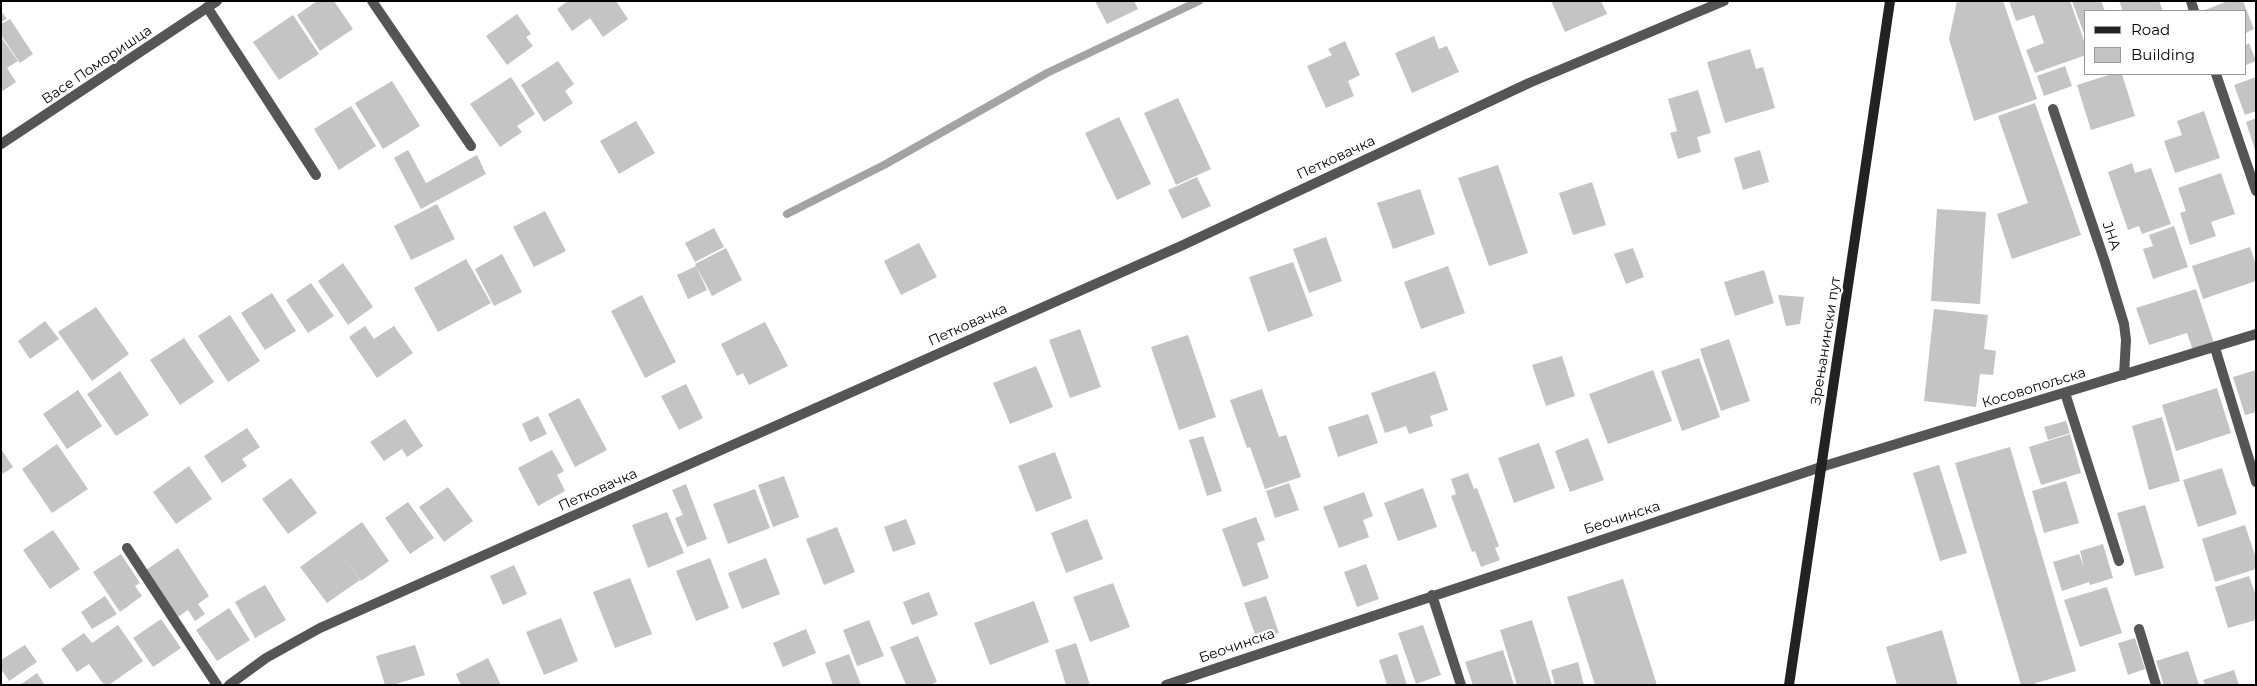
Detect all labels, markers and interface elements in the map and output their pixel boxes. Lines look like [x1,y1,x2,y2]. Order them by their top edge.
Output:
legend [2084,10,2247,75]
text: Road [2131,20,2170,39]
street label: Васе Поморишца [39,22,155,108]
text: Building [2131,45,2195,64]
street label: Петковачка [1294,133,1378,183]
street label: ЈНА [2098,219,2124,253]
street label: Зрењанински пут [1808,275,1844,407]
street label: Петковачка [926,300,1010,350]
street label: Косовопољска [1980,364,2088,412]
street label: Петковачка [556,465,640,515]
street label: Беочинска [1582,498,1662,538]
street label: Беочинска [1197,625,1277,667]

